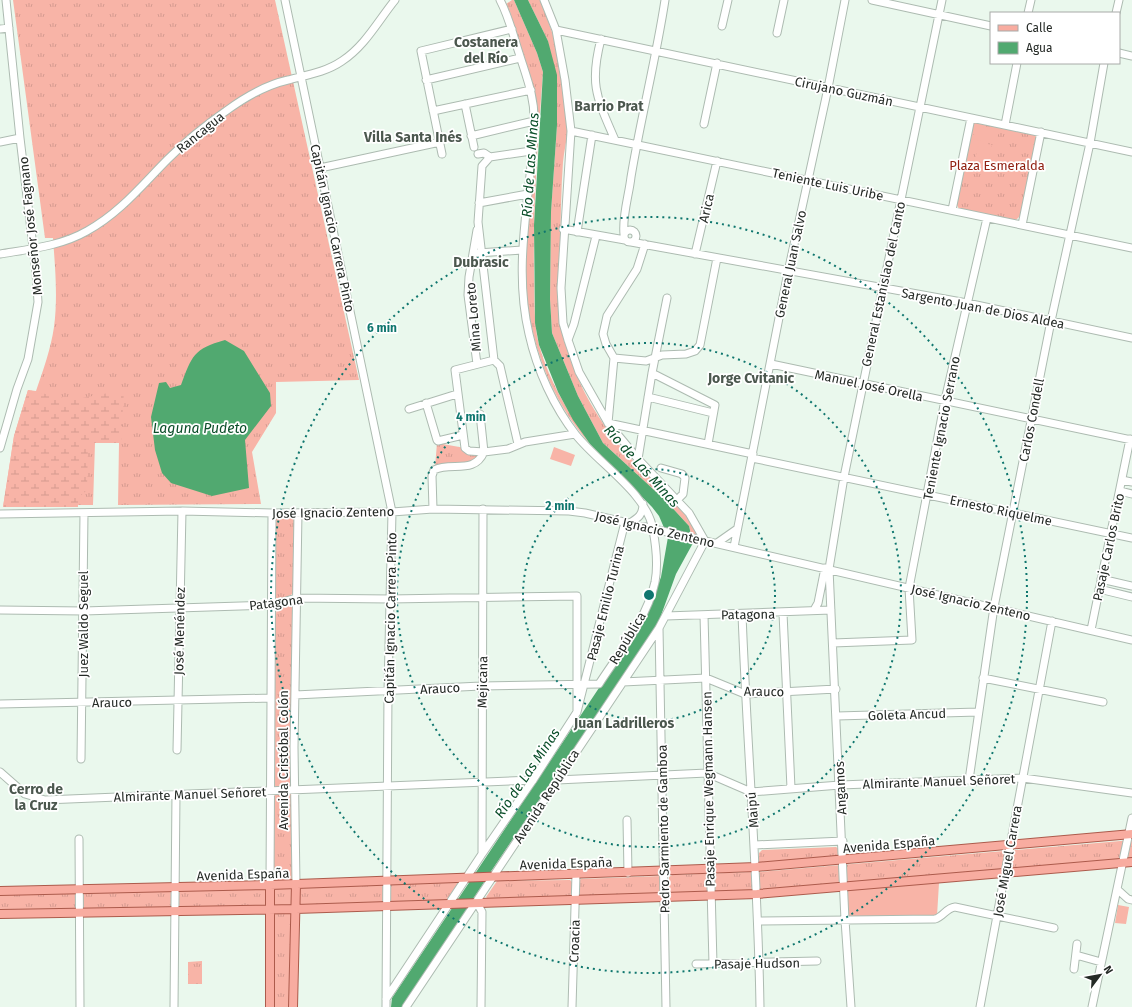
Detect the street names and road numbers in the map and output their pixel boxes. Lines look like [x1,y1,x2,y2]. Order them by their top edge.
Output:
street label: Cirujano Guzmán [793,74,894,109]
street label: Rancagua [174,109,227,156]
street label: Capitán Ignacio Carrera Pinto [307,143,358,314]
street label: Monseñor José Fagnano [16,156,45,296]
street label: Teniente Luis Uribe [771,165,885,204]
street label: Arica [696,192,717,224]
street label: General Estanislao del Canto [859,200,908,368]
street label: General Juan Salvo [772,209,809,319]
street label: Mina Loreto [463,282,484,352]
street label: Sargento Juan de Dios Aldea [900,285,1066,332]
street label: Teniente Ignacio Serrano [920,355,963,501]
street label: Manuel José Orella [813,367,924,404]
street label: Carlos Condell [1016,377,1047,463]
street label: Ernesto Riquelme [948,492,1053,529]
street label: Pasaje Carlos Brito [1090,492,1127,602]
street label: José Ignacio Zenteno [272,504,394,521]
street label: José Ignacio Zenteno [594,508,716,551]
street label: Capitán Ignacio Carrera Pinto [382,532,399,704]
street label: Pasaje Emilio Turina [584,544,627,662]
street label: Juez Waldo Seguel [76,570,91,677]
street label: José Ignacio Zenteno [910,581,1032,624]
street label: José Menéndez [171,587,188,675]
street label: Patagona [248,592,304,613]
street label: Patagona [721,607,775,622]
street label: República [606,609,649,667]
street label: Mejicana [475,656,490,708]
street label: Arauco [420,680,460,697]
street label: Arauco [744,684,784,699]
street label: Avenida Cristóbal Colón [276,690,291,830]
street label: Pasaje Enrique Wegmann Hansen [699,691,718,887]
street label: Arauco [92,695,132,710]
street label: Goleta Ancud [868,706,946,723]
street label: Pedro Sarmiento de Gamboa [655,744,672,914]
street label: Avenida República [510,747,582,846]
street label: Angamos [832,761,849,815]
street label: Almirante Manuel Señoret [862,771,1016,792]
street label: Almirante Manuel Señoret [113,784,267,805]
street label: Maipú [743,791,762,829]
street label: José Miguel Carrera [990,804,1025,918]
street label: Avenida España [842,833,936,856]
street label: Avenida España [519,854,613,873]
street label: Avenida España [196,865,290,884]
street label: Croacia [566,919,583,963]
street label: Pasaje Hudson [714,955,800,972]

